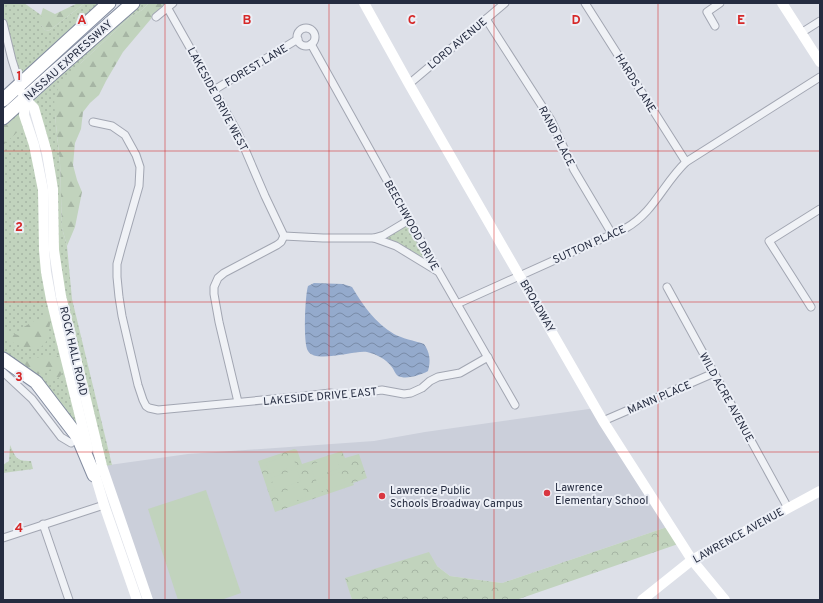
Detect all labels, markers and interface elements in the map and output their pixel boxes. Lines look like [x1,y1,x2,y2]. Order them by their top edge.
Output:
text: B [243,13,252,29]
text: C [408,13,416,29]
text: D [571,13,581,29]
text: E [737,13,745,29]
street label: LORD AVENUE [425,15,490,73]
street label: NASSAU EXPRESSWAY [21,17,115,103]
street label: FOREST LANE [223,42,290,90]
street label: LAKESIDE DRIVE WEST [184,45,250,154]
street label: HARDS LANE [612,52,659,116]
text: 1 [16,69,22,85]
street label: RAND PLACE [535,104,577,169]
street label: BEECHWOOD DRIVE [380,178,442,273]
text: 2 [15,220,23,236]
street label: SUTTON PLACE [551,222,628,267]
street label: BROADWAY [516,278,558,335]
street label: ROCK HALL ROAD [56,305,90,397]
street label: WILD ACRE AVENUE [696,350,756,445]
text: 3 [15,370,23,386]
street label: MANN PLACE [625,378,693,418]
street label: LAKESIDE DRIVE EAST [263,385,378,409]
place label: Lawrence Elementary School [555,481,648,508]
place label: Lawrence Public Schools Broadway Campus [390,484,523,511]
marker: Lawrence Elementary School [542,488,552,498]
marker: Lawrence Public Schools Broadway Campus [377,491,387,501]
street label: LAWRENCE AVENUE [691,505,786,567]
text: 4 [15,521,23,537]

